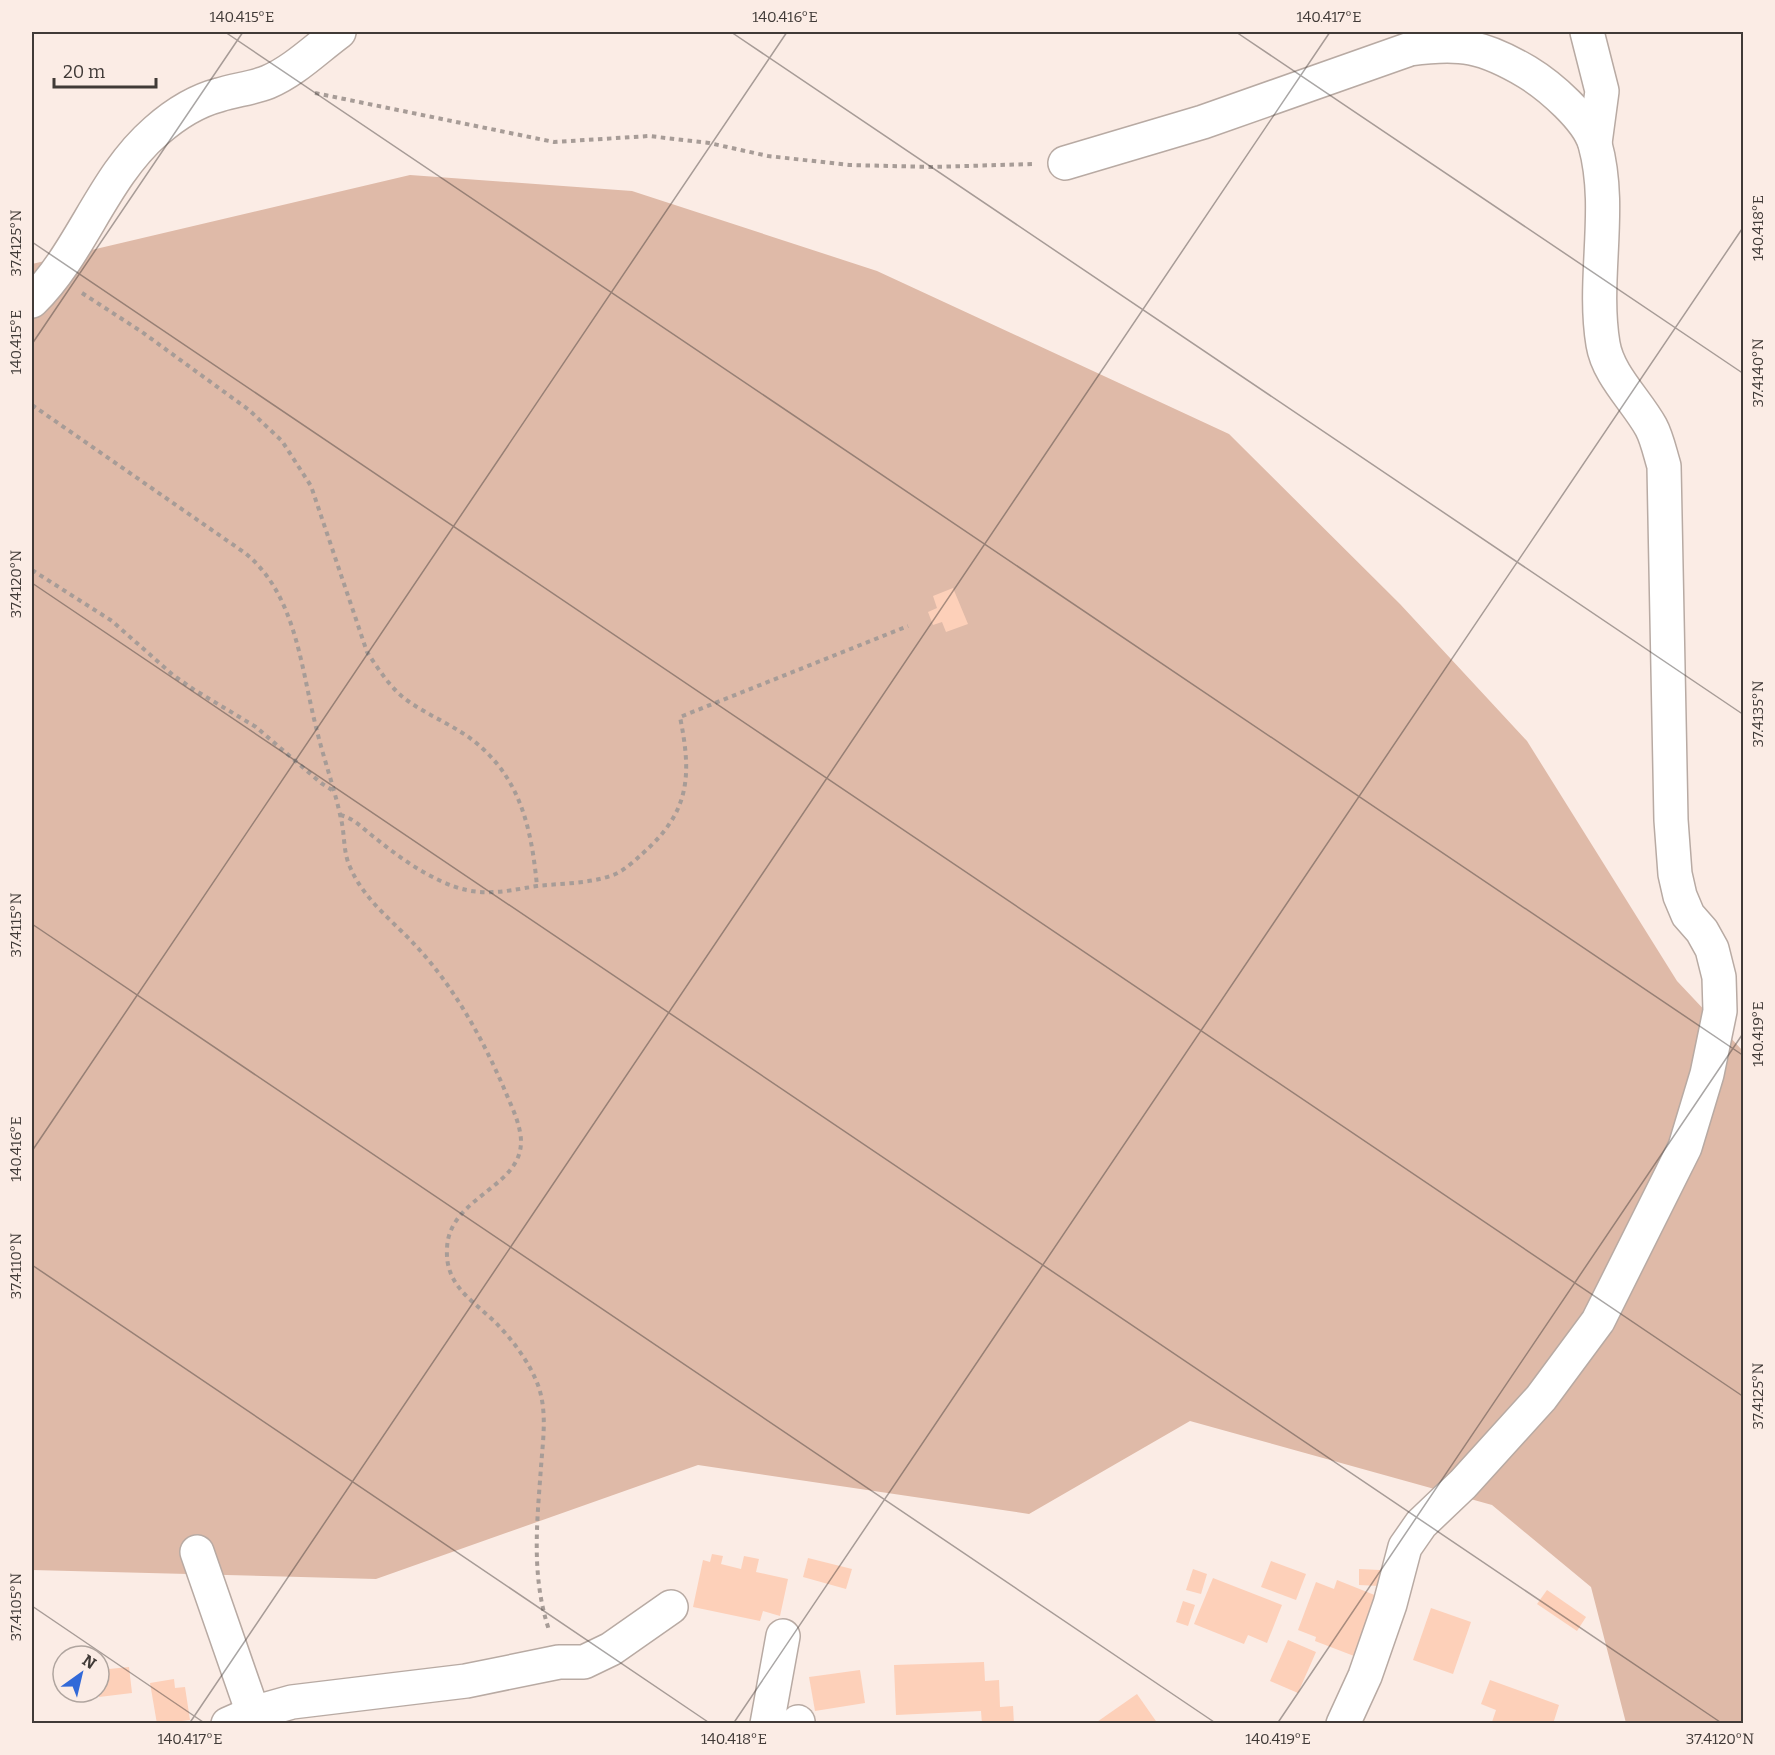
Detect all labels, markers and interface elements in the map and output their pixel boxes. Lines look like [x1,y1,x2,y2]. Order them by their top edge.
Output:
text: 140.415°E [210,8,274,26]
text: 140.416°E [752,8,818,26]
text: 140.417°E [1297,8,1361,26]
scale bar [54,51,156,89]
text: 20 m [63,61,105,83]
text: 140.418°E [1749,195,1767,261]
text: 37.4125°N [7,209,25,276]
text: 140.415°E [7,310,25,374]
text: 37.4140°N [1749,338,1767,408]
text: 37.4120°N [7,550,25,618]
text: 37.4135°N [1749,680,1767,748]
text: 37.4115°N [7,893,25,957]
text: 140.419°E [1749,1001,1767,1067]
text: 140.416°E [7,1116,25,1182]
text: 37.4110°N [7,1233,25,1299]
text: 37.4125°N [1749,1362,1767,1429]
text: 37.4105°N [7,1573,25,1641]
north arrow [51,1644,111,1704]
text: N [79,1651,100,1673]
text: 140.417°E [158,1730,222,1748]
text: 140.418°E [701,1730,767,1748]
text: 140.419°E [1245,1730,1311,1748]
text: 37.4120°N [1686,1730,1754,1748]

